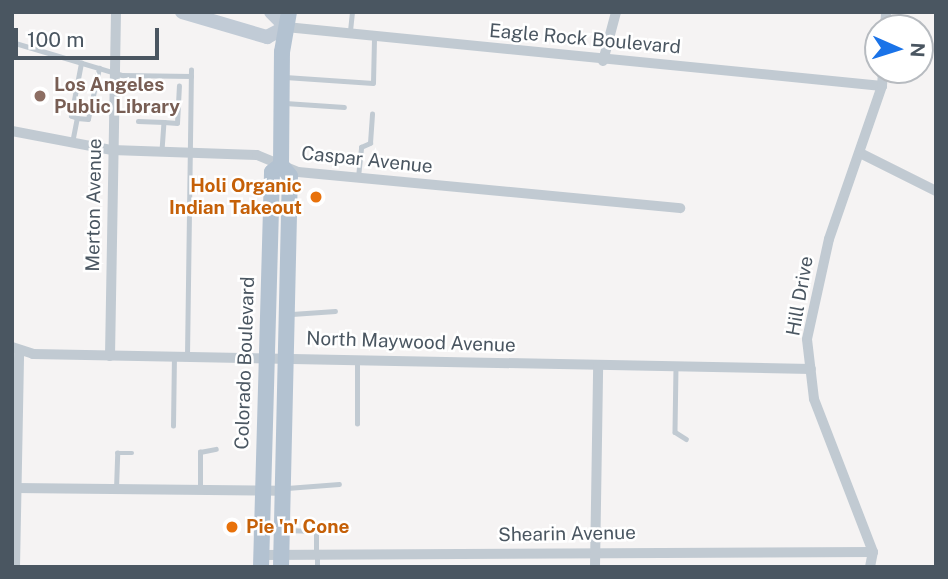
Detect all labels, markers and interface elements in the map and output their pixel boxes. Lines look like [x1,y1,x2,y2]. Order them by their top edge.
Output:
scale bar [18,14,163,58]
north arrow [864,14,934,84]
street label: Eagle Rock Boulevard [488,19,682,59]
text: 100 m [27,27,84,52]
text: N [907,42,929,58]
place label: Los Angeles Public Library [54,74,180,118]
marker: Los Angeles Public Library [32,88,48,104]
street label: Merton Avenue [81,138,107,272]
street label: Caspar Avenue [300,142,434,178]
place label: Holi Organic Indian Takeout [169,175,302,219]
marker: Holi Organic Indian Takeout [308,189,324,205]
street label: Hill Drive [782,254,818,338]
street label: Colorado Boulevard [231,276,259,450]
street label: North Maywood Avenue [306,327,516,357]
place label: Pie 'n' Cone [246,516,349,538]
marker: Pie 'n' Cone [224,519,240,535]
street label: Shearin Avenue [498,521,636,547]

